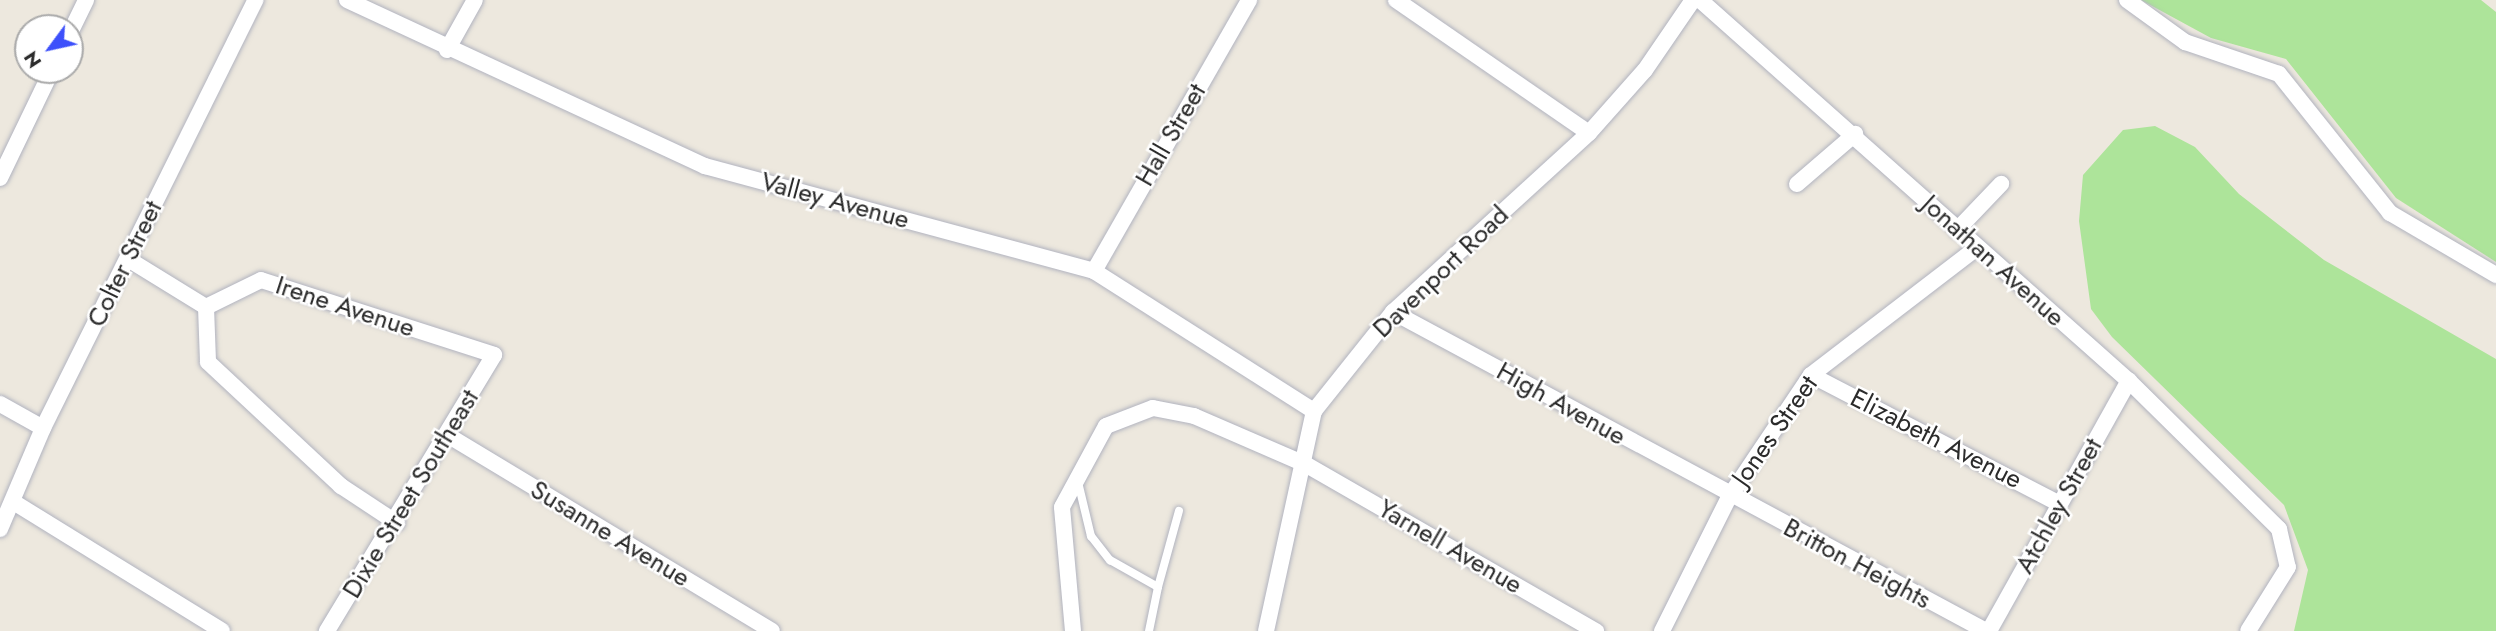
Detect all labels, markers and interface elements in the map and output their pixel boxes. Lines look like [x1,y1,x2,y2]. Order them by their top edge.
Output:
north arrow [14,14,84,84]
text: N [17,46,48,73]
street label: Hall Street [1129,78,1213,192]
street label: Valley Avenue [757,166,913,236]
street label: Jonathan Avenue [1915,189,2071,333]
street label: Colter Street [81,196,169,332]
street label: Davenport Road [1367,200,1515,344]
street label: Irene Avenue [272,270,418,344]
street label: High Avenue [1491,356,1631,452]
street label: Jones Street [1726,370,1824,492]
street label: Elizabeth Avenue [1845,382,2027,496]
street label: Dixie Street Southeast [336,384,486,604]
street label: Atchley Street [2009,433,2109,579]
street label: Susanne Avenue [525,474,695,594]
street label: Yarnell Avenue [1372,493,1528,601]
street label: Britton Heights [1778,512,1936,616]

